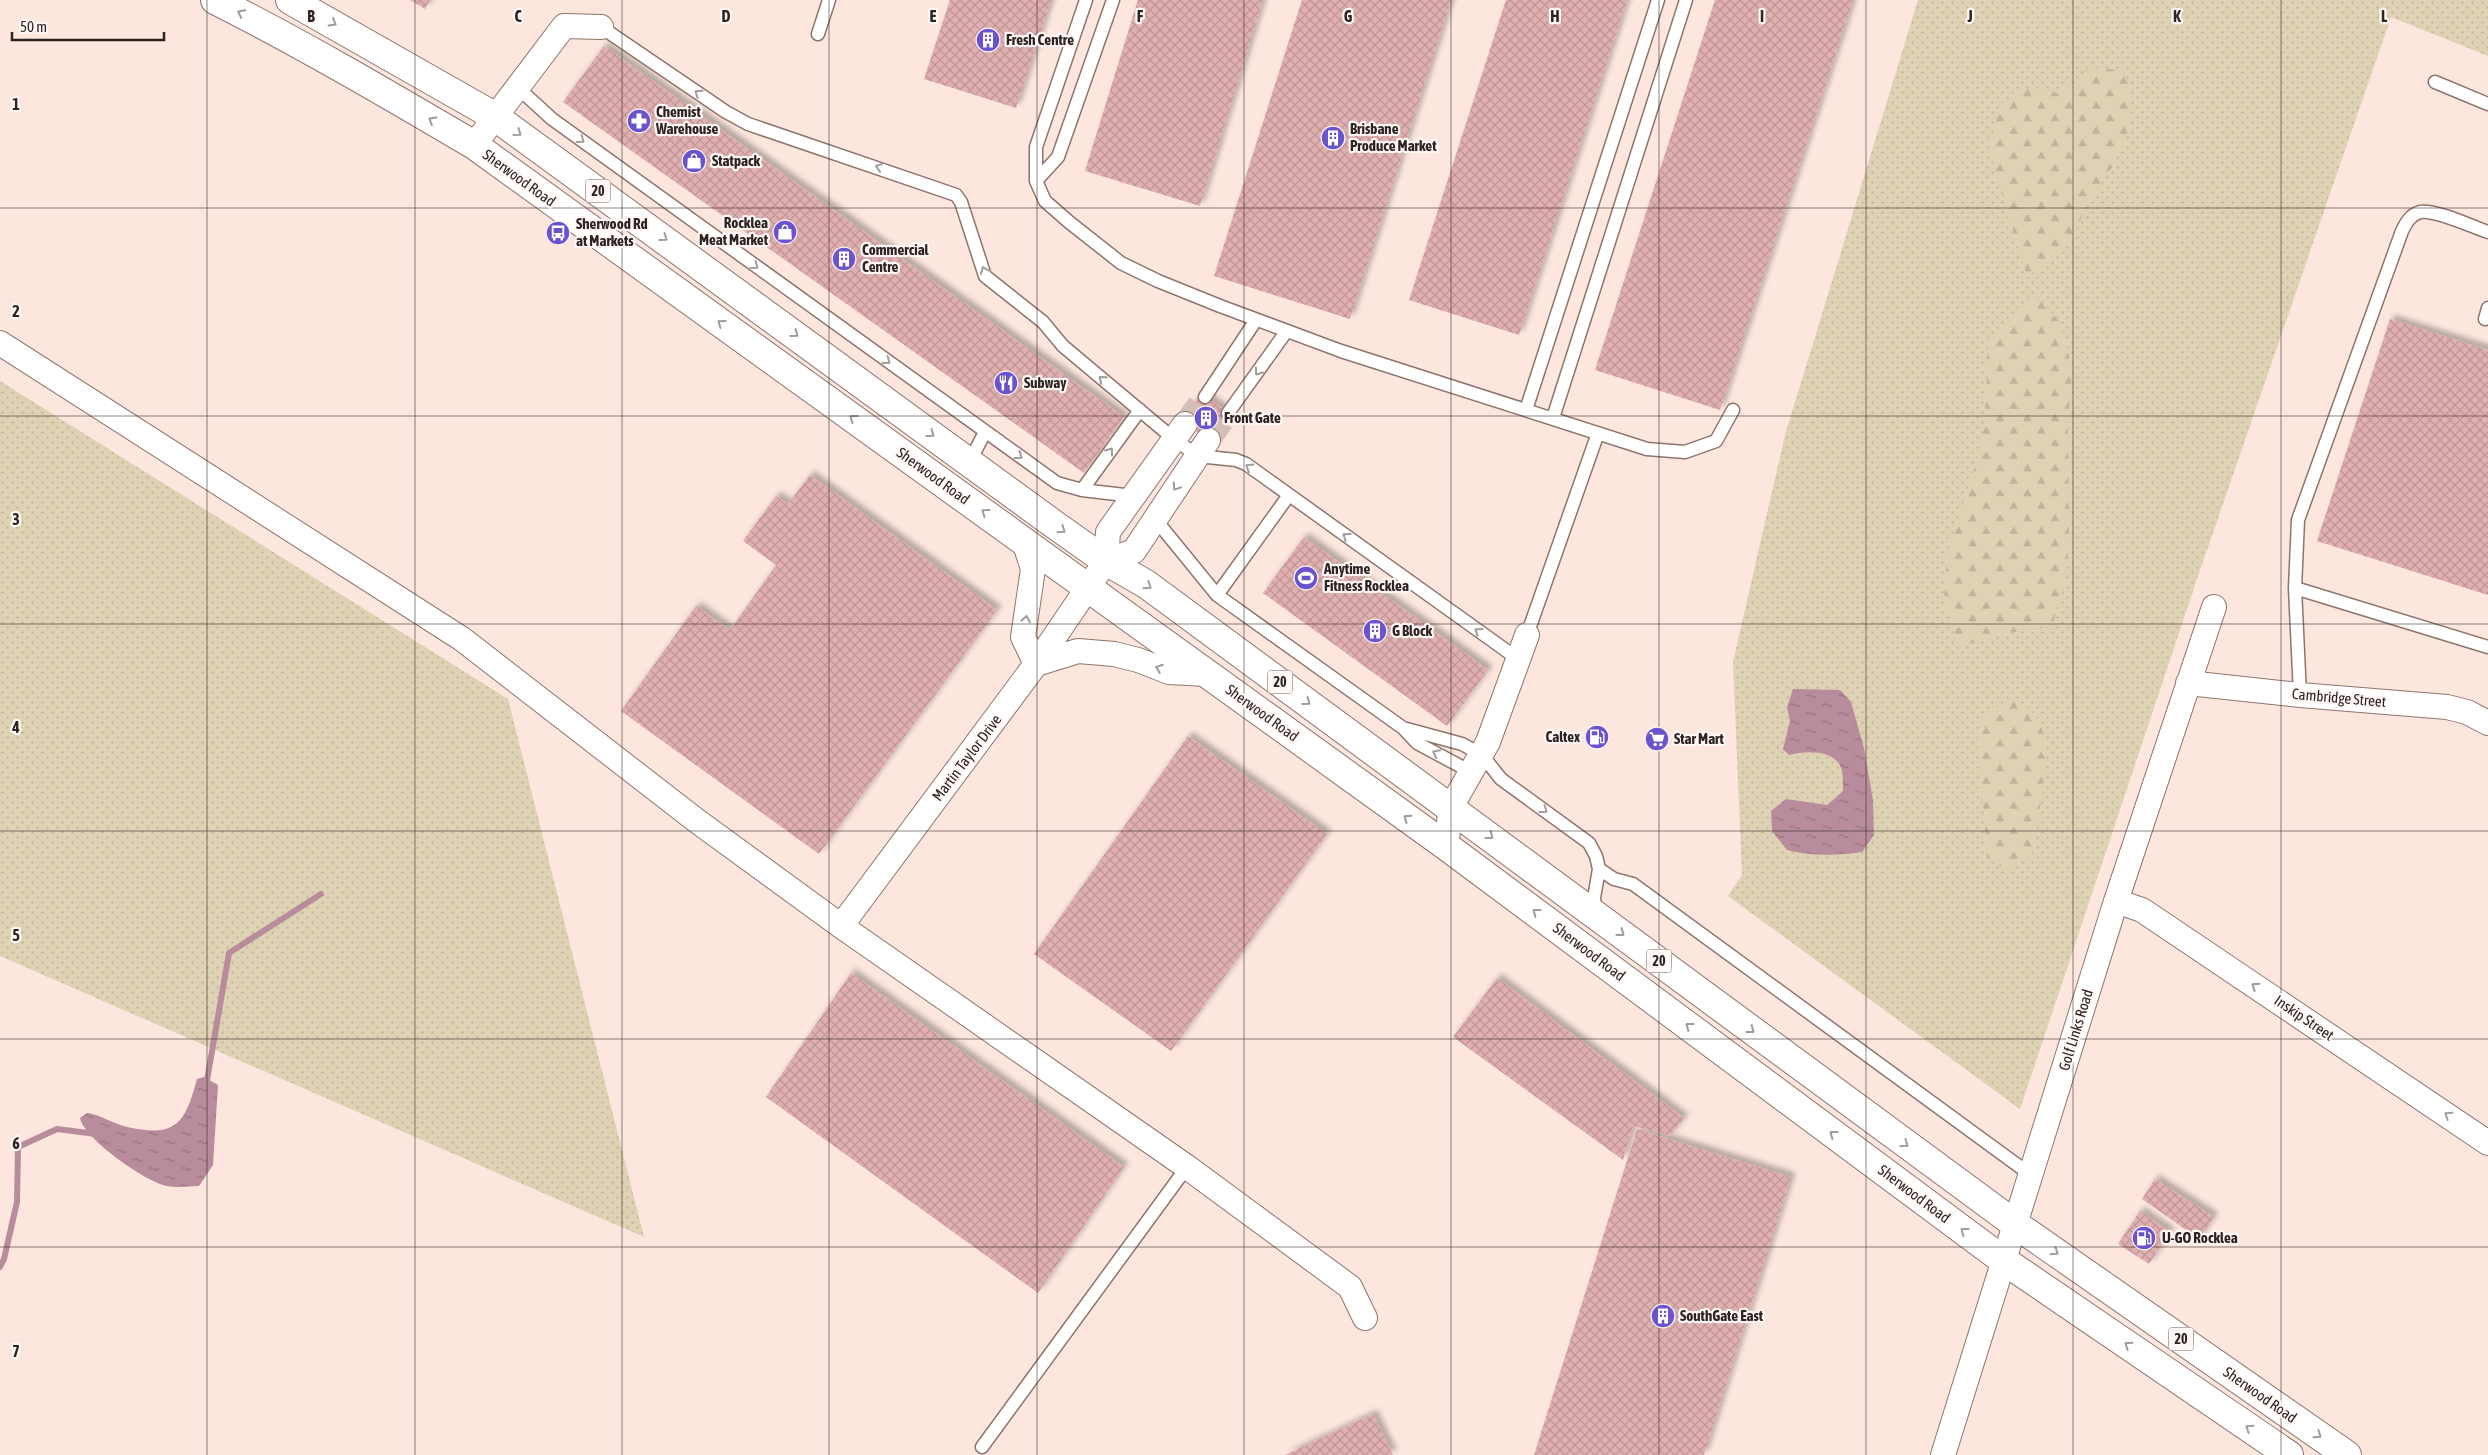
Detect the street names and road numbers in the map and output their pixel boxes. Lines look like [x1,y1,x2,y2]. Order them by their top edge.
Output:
street label: Sherwood Road [480,146,559,210]
road number: 20 [586,180,610,202]
street label: Sherwood Road [894,444,973,508]
road number: 20 [1268,670,1292,694]
street label: Sherwood Road [1223,681,1302,745]
street label: Cambridge Street [2291,685,2387,710]
street label: Martin Taylor Drive [929,711,1005,804]
street label: Sherwood Road [1550,919,1629,984]
road number: 20 [1646,949,1672,972]
street label: Golf Links Road [2055,987,2096,1073]
street label: Inskip Street [2271,992,2337,1044]
street label: Sherwood Road [1875,1161,1954,1226]
road number: 20 [2168,1328,2194,1350]
street label: Sherwood Road [2220,1363,2300,1426]

